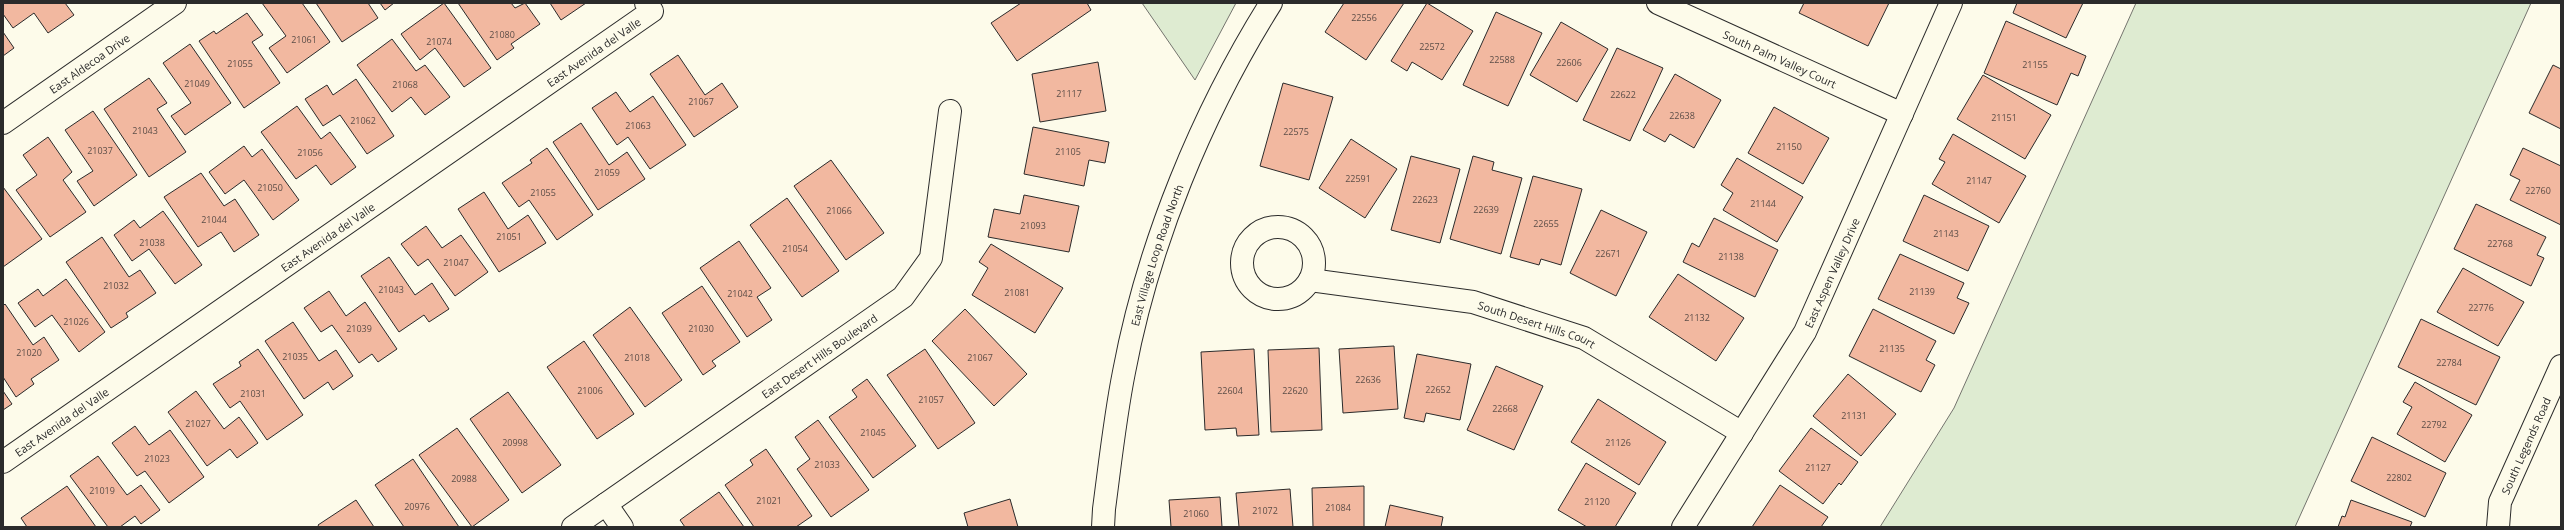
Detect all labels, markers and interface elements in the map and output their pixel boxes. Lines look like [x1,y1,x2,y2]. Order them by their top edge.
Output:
house number: 22556 [1351,11,1377,24]
street label: East Avenida del Valle [544,14,643,90]
street label: South Palm Valley Court [1721,26,1839,91]
house number: 21080 [489,28,515,41]
street label: East Aldecoa Drive [46,30,132,96]
house number: 21061 [291,33,317,46]
house number: 21074 [426,35,452,48]
house number: 22572 [1419,40,1445,53]
house number: 22588 [1489,53,1515,66]
house number: 22606 [1556,56,1582,69]
house number: 21055 [227,57,253,70]
house number: 21155 [2022,58,2048,71]
house number: 21049 [184,77,210,90]
house number: 21068 [392,78,418,91]
house number: 21117 [1056,87,1082,100]
house number: 22622 [1610,88,1636,101]
house number: 21067 [688,95,714,108]
house number: 22638 [1669,109,1695,122]
house number: 21151 [1991,111,2017,124]
house number: 21062 [350,114,376,127]
house number: 21063 [625,119,651,132]
house number: 21043 [132,124,158,137]
house number: 22575 [1283,125,1309,138]
house number: 21150 [1776,140,1802,153]
house number: 21037 [87,144,113,157]
house number: 21105 [1055,145,1081,158]
house number: 21056 [297,146,323,159]
house number: 21059 [594,166,620,179]
house number: 22591 [1345,172,1371,185]
house number: 21147 [1966,174,1992,187]
house number: 21050 [257,181,283,194]
street label: East Village Loop Road North [1127,182,1186,327]
house number: 22760 [2525,184,2551,197]
house number: 21055 [530,186,556,199]
house number: 22623 [1412,193,1438,206]
house number: 21144 [1750,197,1776,210]
street label: East Avenida del Valle [277,199,377,274]
house number: 22639 [1473,203,1499,216]
house number: 21066 [826,204,852,217]
house number: 21044 [201,213,227,226]
street label: East Aspen Valley Drive [1800,215,1862,330]
house number: 22655 [1533,217,1559,230]
house number: 21093 [1020,219,1046,232]
house number: 21143 [1933,227,1959,240]
house number: 21051 [496,230,522,243]
house number: 21038 [139,236,165,249]
house number: 22768 [2487,237,2513,250]
house number: 21054 [782,242,808,255]
house number: 22671 [1595,247,1621,260]
house number: 21138 [1718,250,1744,263]
house number: 21047 [443,256,469,269]
house number: 21032 [103,279,129,292]
house number: 21043 [378,283,404,296]
house number: 21139 [1909,285,1935,298]
house number: 21081 [1004,286,1030,299]
house number: 21042 [727,287,753,300]
street label: South Desert Hills Court [1476,297,1599,351]
house number: 22776 [2468,301,2494,314]
street label: East Desert Hills Boulevard [758,310,880,401]
house number: 21132 [1684,311,1710,324]
house number: 21026 [63,315,89,328]
house number: 21039 [346,322,372,335]
house number: 21030 [688,322,714,335]
house number: 21135 [1879,342,1905,355]
house number: 21020 [16,346,42,359]
house number: 21035 [282,350,308,363]
house number: 21018 [624,351,650,364]
house number: 21067 [967,351,993,364]
house number: 22784 [2436,356,2462,369]
house number: 22636 [1355,373,1381,386]
house number: 22652 [1425,383,1451,396]
street label: East Avenida del Valle [11,384,111,459]
house number: 21006 [577,384,603,397]
house number: 22604 [1217,384,1243,397]
house number: 22620 [1282,384,1308,397]
house number: 21031 [240,387,266,400]
house number: 21057 [918,393,944,406]
street label: South Legends Road [2497,395,2554,496]
house number: 22668 [1492,402,1518,415]
house number: 21131 [1841,409,1867,422]
house number: 21027 [185,417,211,430]
house number: 22792 [2421,418,2447,431]
house number: 21045 [860,426,886,439]
house number: 20998 [502,436,528,449]
house number: 21126 [1605,436,1631,449]
house number: 21023 [144,452,170,465]
house number: 21033 [814,458,840,471]
house number: 21127 [1805,461,1831,474]
house number: 22802 [2386,471,2412,484]
house number: 20988 [451,472,477,485]
house number: 21019 [89,484,115,497]
house number: 21021 [756,494,782,507]
house number: 21120 [1584,495,1610,508]
house number: 20976 [404,500,430,513]
house number: 21084 [1325,501,1351,514]
house number: 21072 [1252,504,1278,517]
house number: 21060 [1183,507,1209,520]

